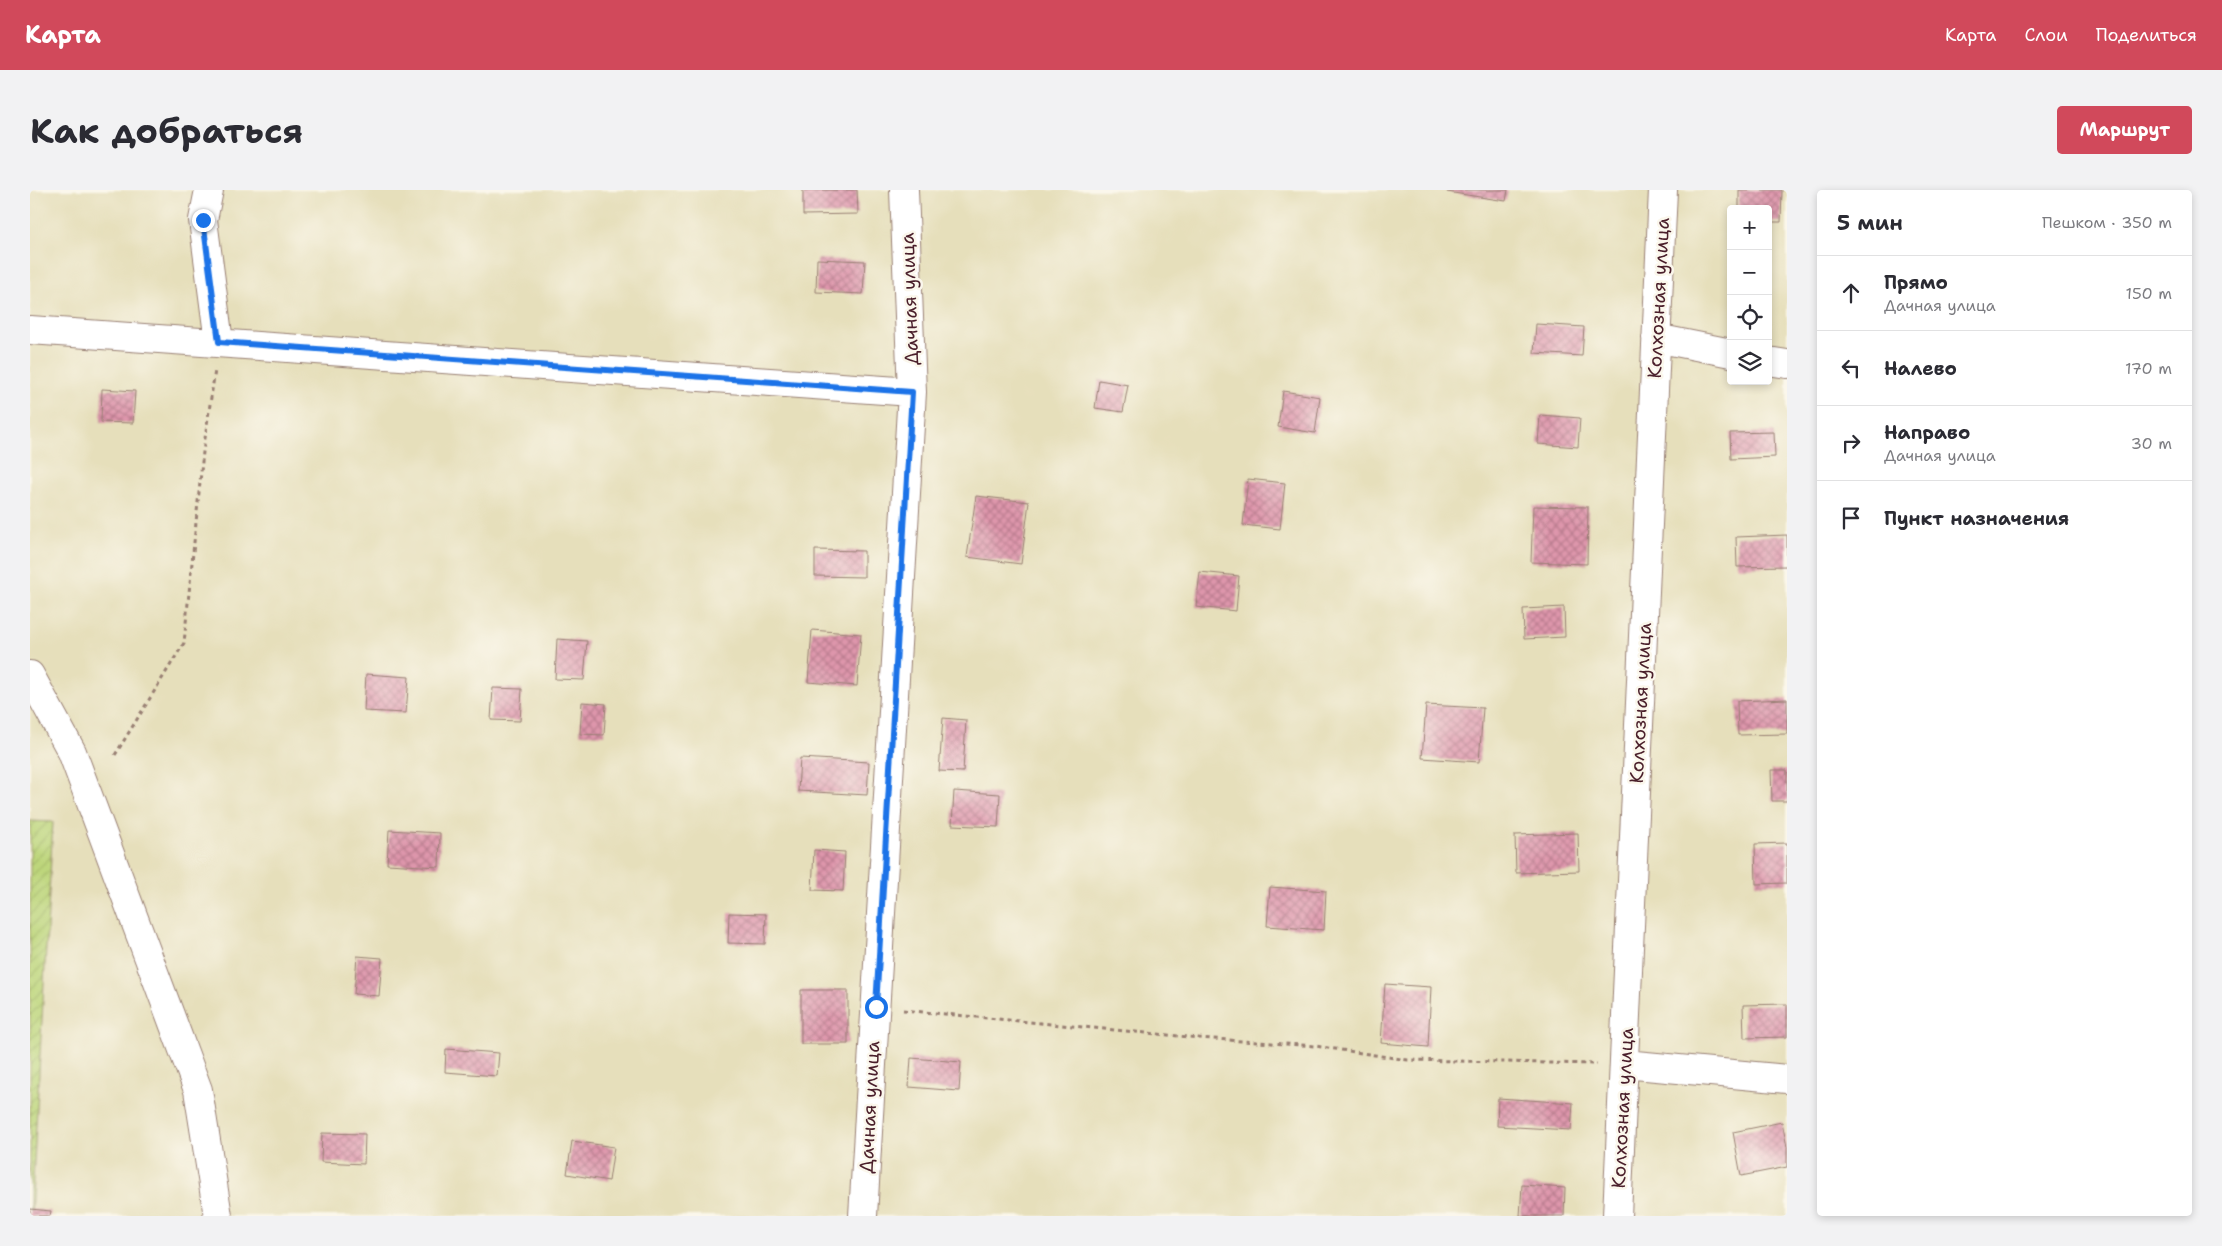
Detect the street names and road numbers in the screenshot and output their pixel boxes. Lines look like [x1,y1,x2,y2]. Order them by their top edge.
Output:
street label: Колхозная улица [1642,217,1675,379]
street label: Дачная улица [895,232,924,366]
street label: Колхозная улица [1624,622,1657,784]
street label: Колхозная улица [1606,1027,1639,1189]
street label: Дачная улица [854,1040,885,1174]

